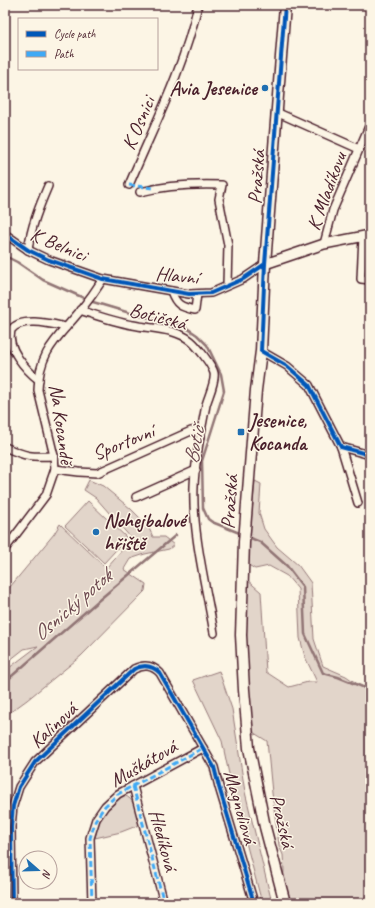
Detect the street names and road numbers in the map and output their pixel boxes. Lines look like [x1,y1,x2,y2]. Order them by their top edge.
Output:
street label: K Osnici [116,91,162,154]
street label: Pražská [242,147,271,205]
street label: K Mladíkovu [301,147,353,234]
street label: K Belnici [27,221,93,268]
street label: Hlavní [154,261,204,291]
street label: Botičská [127,297,191,337]
street label: Na Kocandě [44,383,80,469]
street label: Sportovní [89,417,162,466]
street label: Pražská [215,472,244,530]
street label: Kalinová [24,695,84,754]
street label: Muškátová [105,733,183,793]
street label: Magnoliová [218,767,264,849]
street label: Pražská [264,792,301,853]
street label: Hledíková [143,807,184,876]

